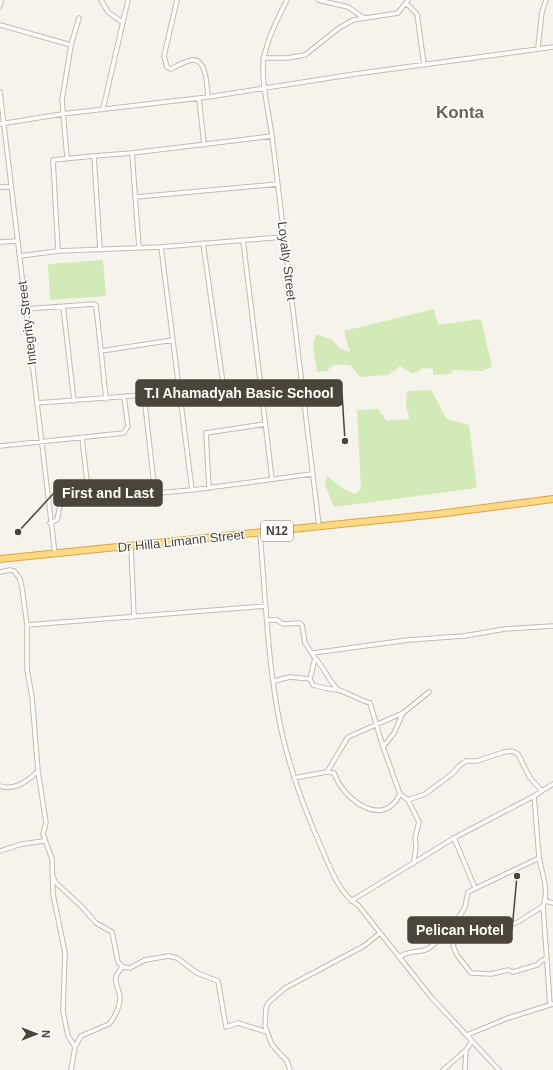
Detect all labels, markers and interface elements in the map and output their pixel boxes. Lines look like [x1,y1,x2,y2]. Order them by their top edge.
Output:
district label: Konta [436,103,485,122]
street label: Loyalty Street [275,221,299,302]
street label: Integrity Street [14,280,40,366]
callout: T.I Ahamadyah Basic School [136,380,342,406]
text: T.I Ahamadyah Basic School [144,385,334,401]
callout: First and Last [54,480,162,506]
text: First and Last [62,485,154,501]
road number: N12 [261,521,293,541]
street label: Dr Hilla Limann Street [117,527,245,555]
callout: Pelican Hotel [408,917,512,943]
text: Pelican Hotel [416,922,504,938]
north arrow [16,1014,56,1054]
text: N [40,1030,52,1038]

